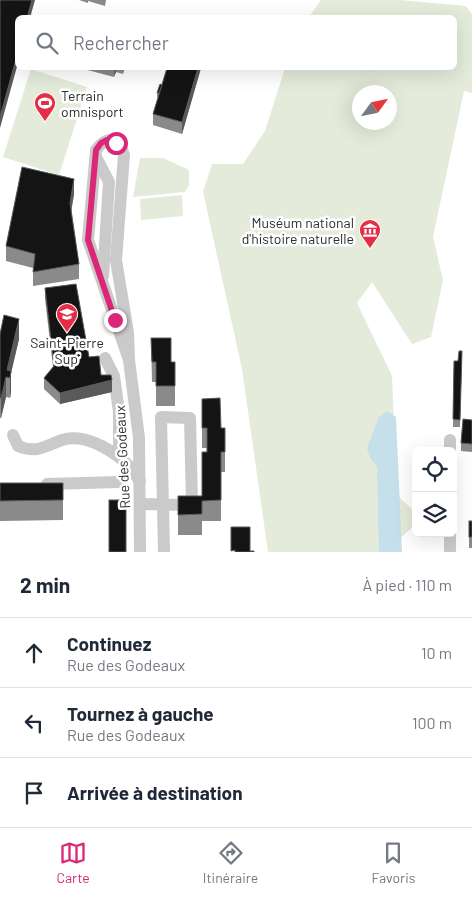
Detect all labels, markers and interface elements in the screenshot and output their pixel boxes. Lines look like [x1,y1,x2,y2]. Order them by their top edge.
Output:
search box [15,15,457,70]
icon: search [33,29,61,57]
text: Rechercher [73,31,169,54]
north arrow [352,85,397,130]
place label: Terrain omnisport [61,87,124,120]
sports icon: Terrain omnisport [33,91,57,122]
route start [105,132,128,155]
place label: Muséum national d'histoire naturelle [242,214,354,247]
museum icon: Muséum national d'histoire naturelle [358,218,382,249]
school or university icon: Saint-Pierre Sup' [55,302,79,333]
route end [104,309,127,332]
place label: Saint-Pierre Sup' [30,334,104,367]
street label: Rue des Godeaux [111,405,133,509]
map controls [412,447,457,537]
button: locate [412,447,457,492]
button: layers [412,492,457,537]
text: 2 min [20,572,70,597]
text: À pied · 110 m [362,575,452,594]
text: Continuez [67,632,151,655]
icon: ahead [20,639,48,667]
text: 10 m [421,643,452,662]
text: Rue des Godeaux [67,655,185,674]
text: Tournez à gauche [67,702,214,725]
icon: left [20,709,48,737]
text: 100 m [412,713,452,732]
text: Rue des Godeaux [67,725,185,744]
icon: arrive [20,779,48,807]
text: Arrivée à destination [67,781,243,804]
tab: Carte [57,839,90,886]
tab: Itinéraire [203,839,258,886]
tab: Favoris [371,839,415,886]

